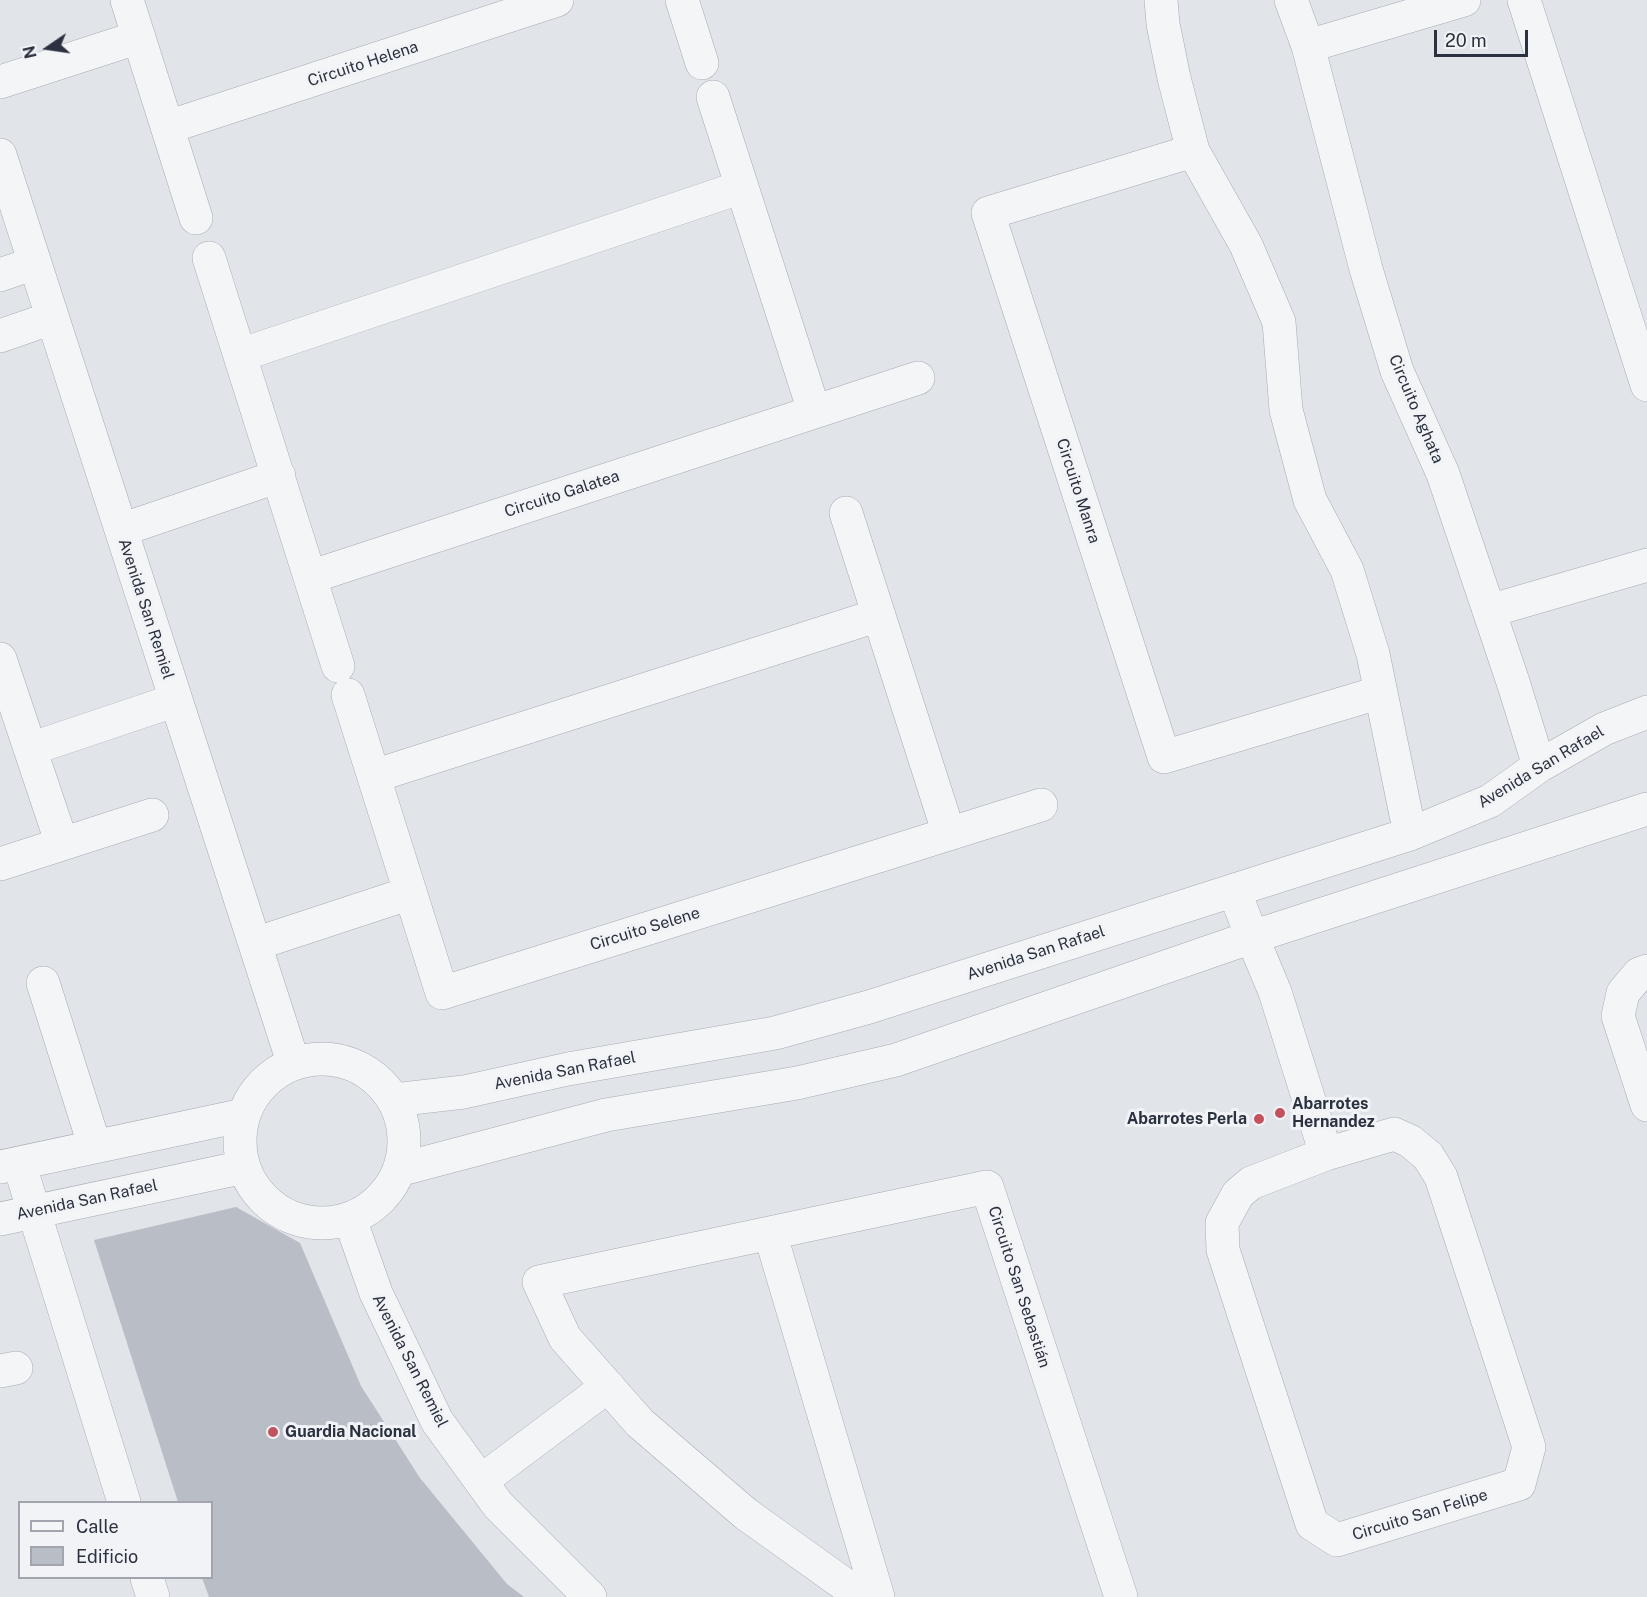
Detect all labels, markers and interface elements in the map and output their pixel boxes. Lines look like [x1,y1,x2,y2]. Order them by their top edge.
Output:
north arrow [18,18,78,78]
scale bar [1437,18,1532,56]
text: 20 m [1445,30,1487,51]
street label: Circuito Helena [305,37,421,91]
text: N [19,44,41,60]
street label: Circuito Aghata [1385,352,1447,466]
street label: Circuito Manra [1052,436,1104,546]
street label: Circuito Galatea [502,466,622,522]
street label: Avenida San Remiel [114,536,178,682]
street label: Avenida San Rafael [1474,722,1608,812]
street label: Circuito Selene [588,903,702,955]
street label: Avenida San Rafael [965,922,1107,984]
street label: Avenida San Rafael [493,1048,637,1094]
place label: Abarrotes Hernandez [1292,1094,1375,1132]
marker: Abarrotes Hernandez [1273,1106,1287,1120]
place label: Abarrotes Perla [1127,1109,1247,1129]
marker: Abarrotes Perla [1252,1112,1266,1126]
street label: Avenida San Rafael [15,1176,159,1224]
street label: Circuito San Sebastián [984,1204,1054,1370]
street label: Avenida San Remiel [368,1291,452,1431]
place label: Guardia Nacional [285,1422,417,1442]
marker: Guardia Nacional [266,1425,280,1439]
street label: Circuito San Felipe [1350,1485,1490,1545]
legend [18,1501,213,1579]
text: Calle [76,1516,119,1537]
text: Edificio [76,1546,138,1567]

